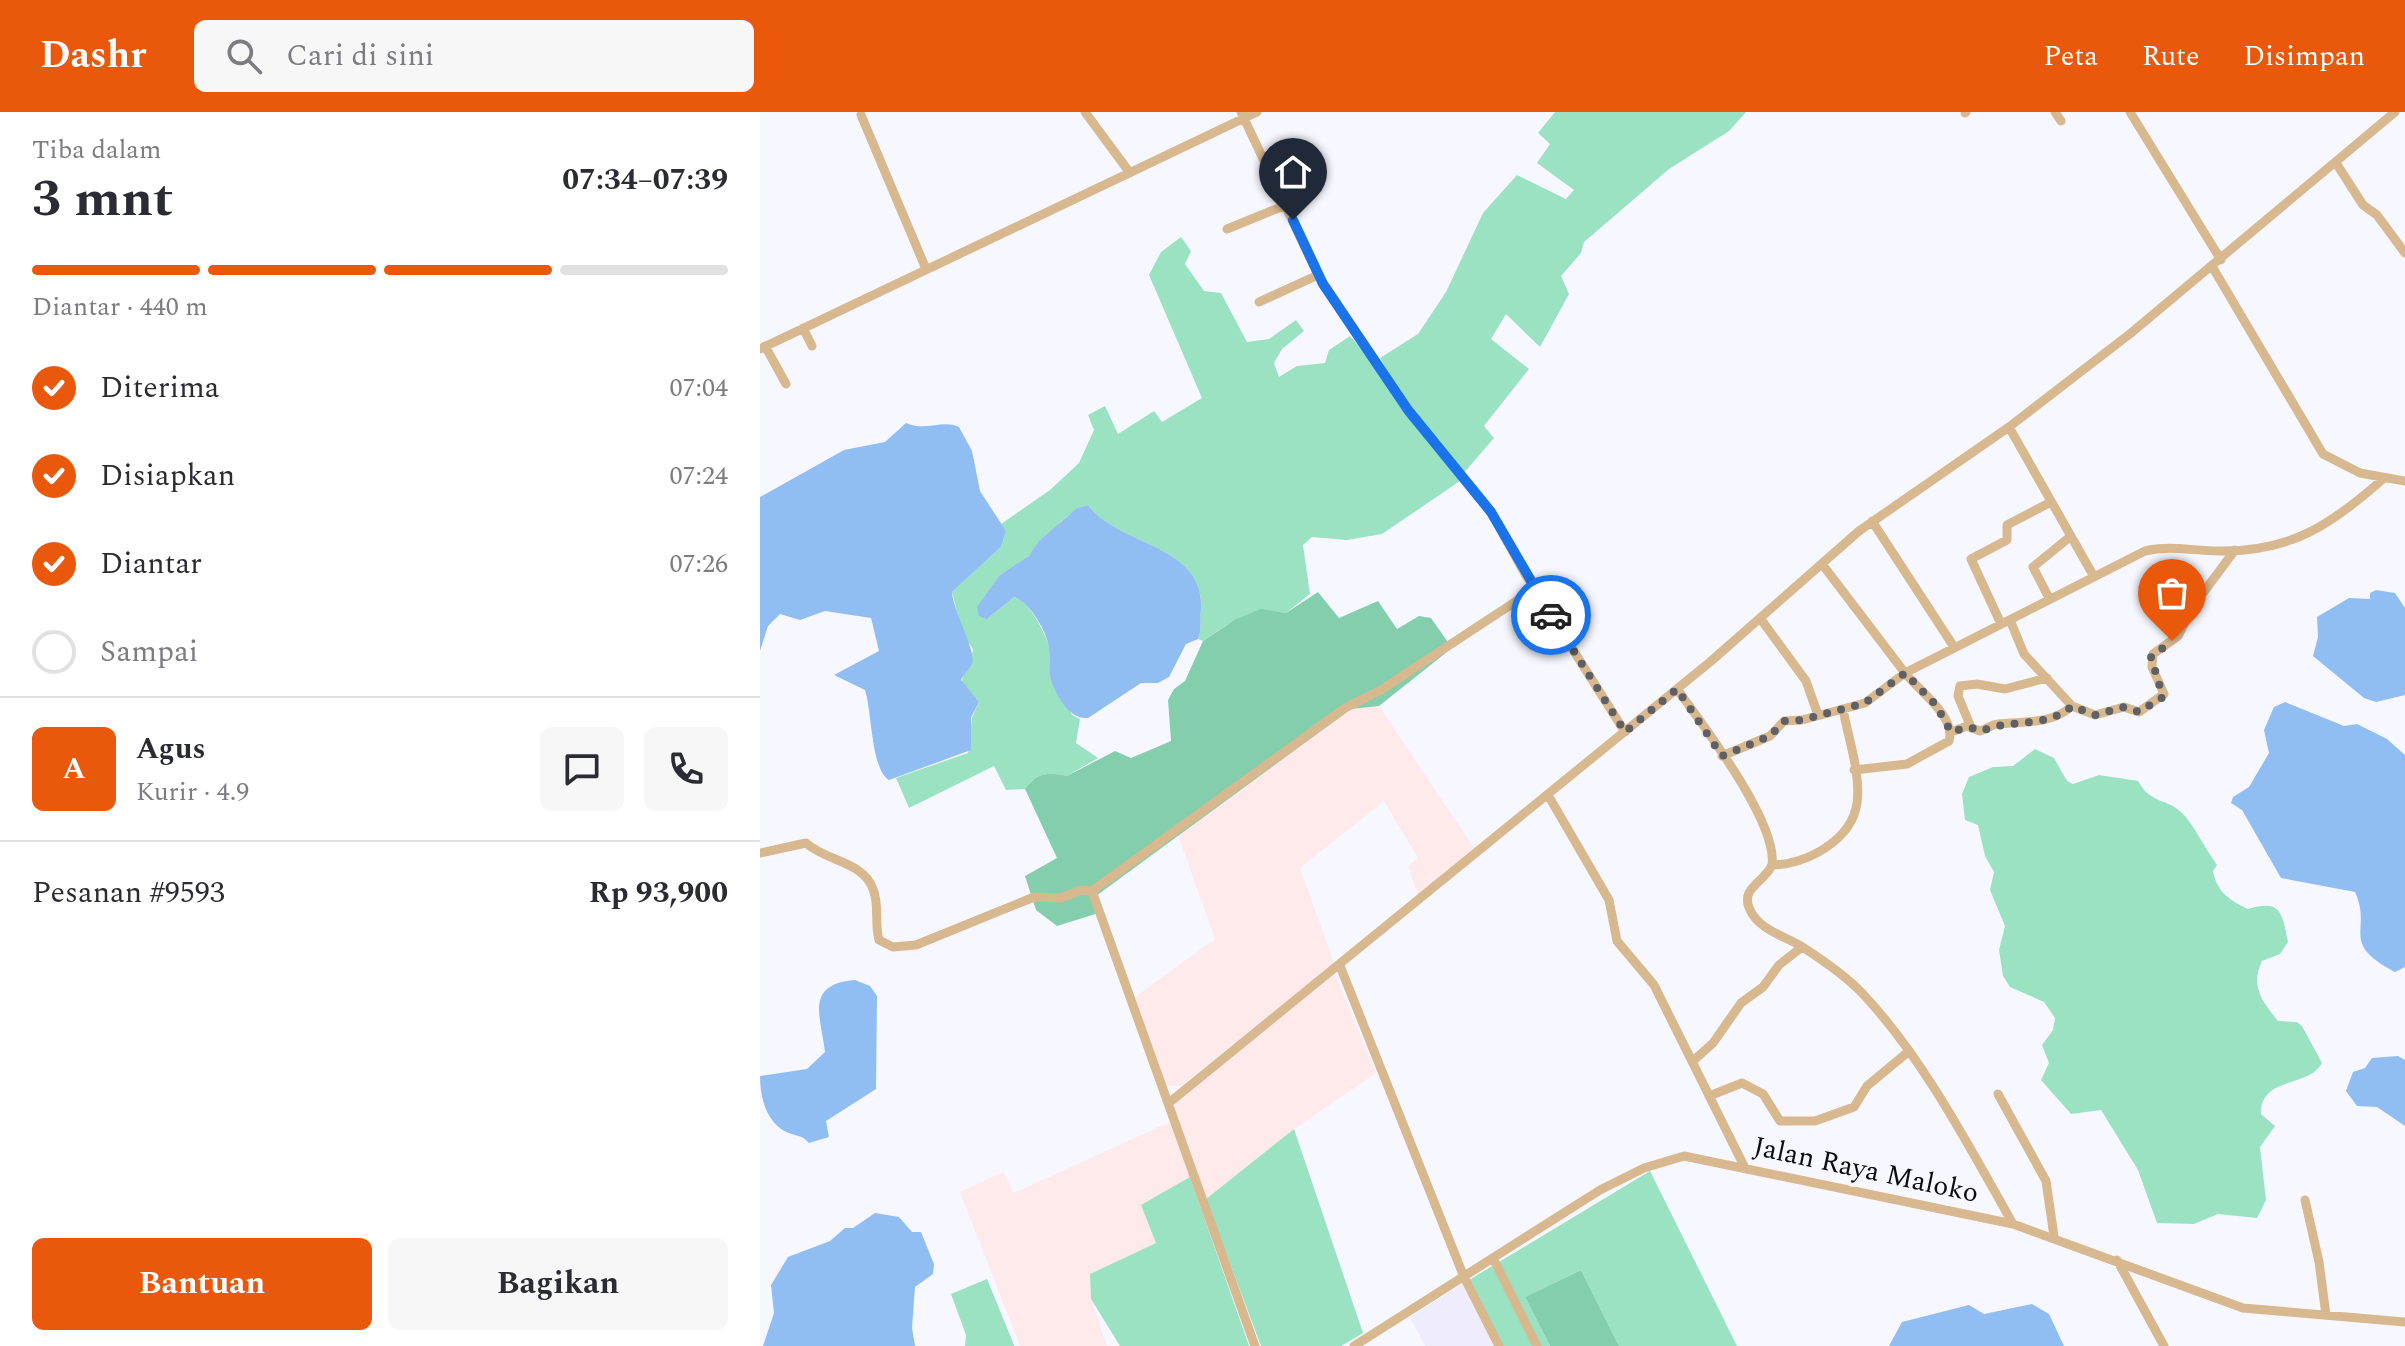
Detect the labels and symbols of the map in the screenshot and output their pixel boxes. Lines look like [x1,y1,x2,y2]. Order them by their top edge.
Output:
pin [1259,138,1327,220]
pin [2138,559,2206,641]
courier [1511,575,1591,655]
street label: Jalan Raya Maloko [1749,1125,1983,1215]

